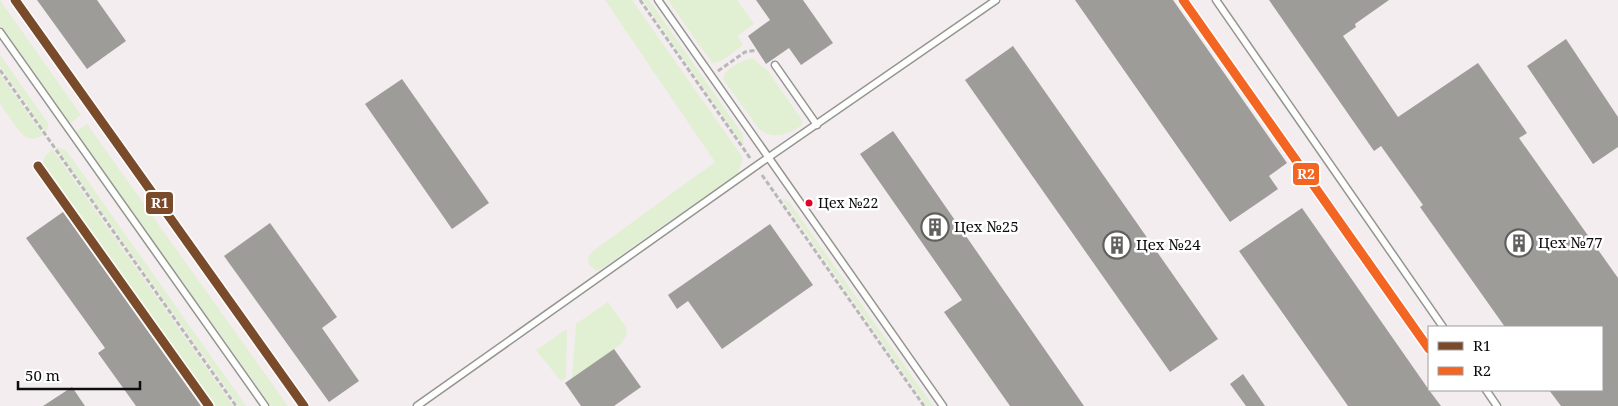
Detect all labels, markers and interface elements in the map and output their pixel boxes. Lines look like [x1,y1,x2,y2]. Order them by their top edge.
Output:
line badge: R2 [1292,162,1320,186]
text: R2 [1297,164,1315,183]
line badge: R1 [145,191,174,215]
text: R1 [151,193,169,212]
place label: Цех №22 [818,193,878,212]
marker: Цех №22 [804,198,814,208]
building icon: Цех №25 [920,212,950,242]
place label: Цех №25 [954,216,1019,236]
building icon: Цех №77 [1504,228,1534,258]
building icon: Цех №24 [1102,230,1132,260]
place label: Цех №77 [1538,232,1603,252]
place label: Цех №24 [1136,234,1201,254]
legend [1428,326,1603,391]
text: R1 [1473,335,1491,355]
scale bar [18,358,140,390]
text: R2 [1473,360,1491,380]
text: 50 m [25,365,60,385]

